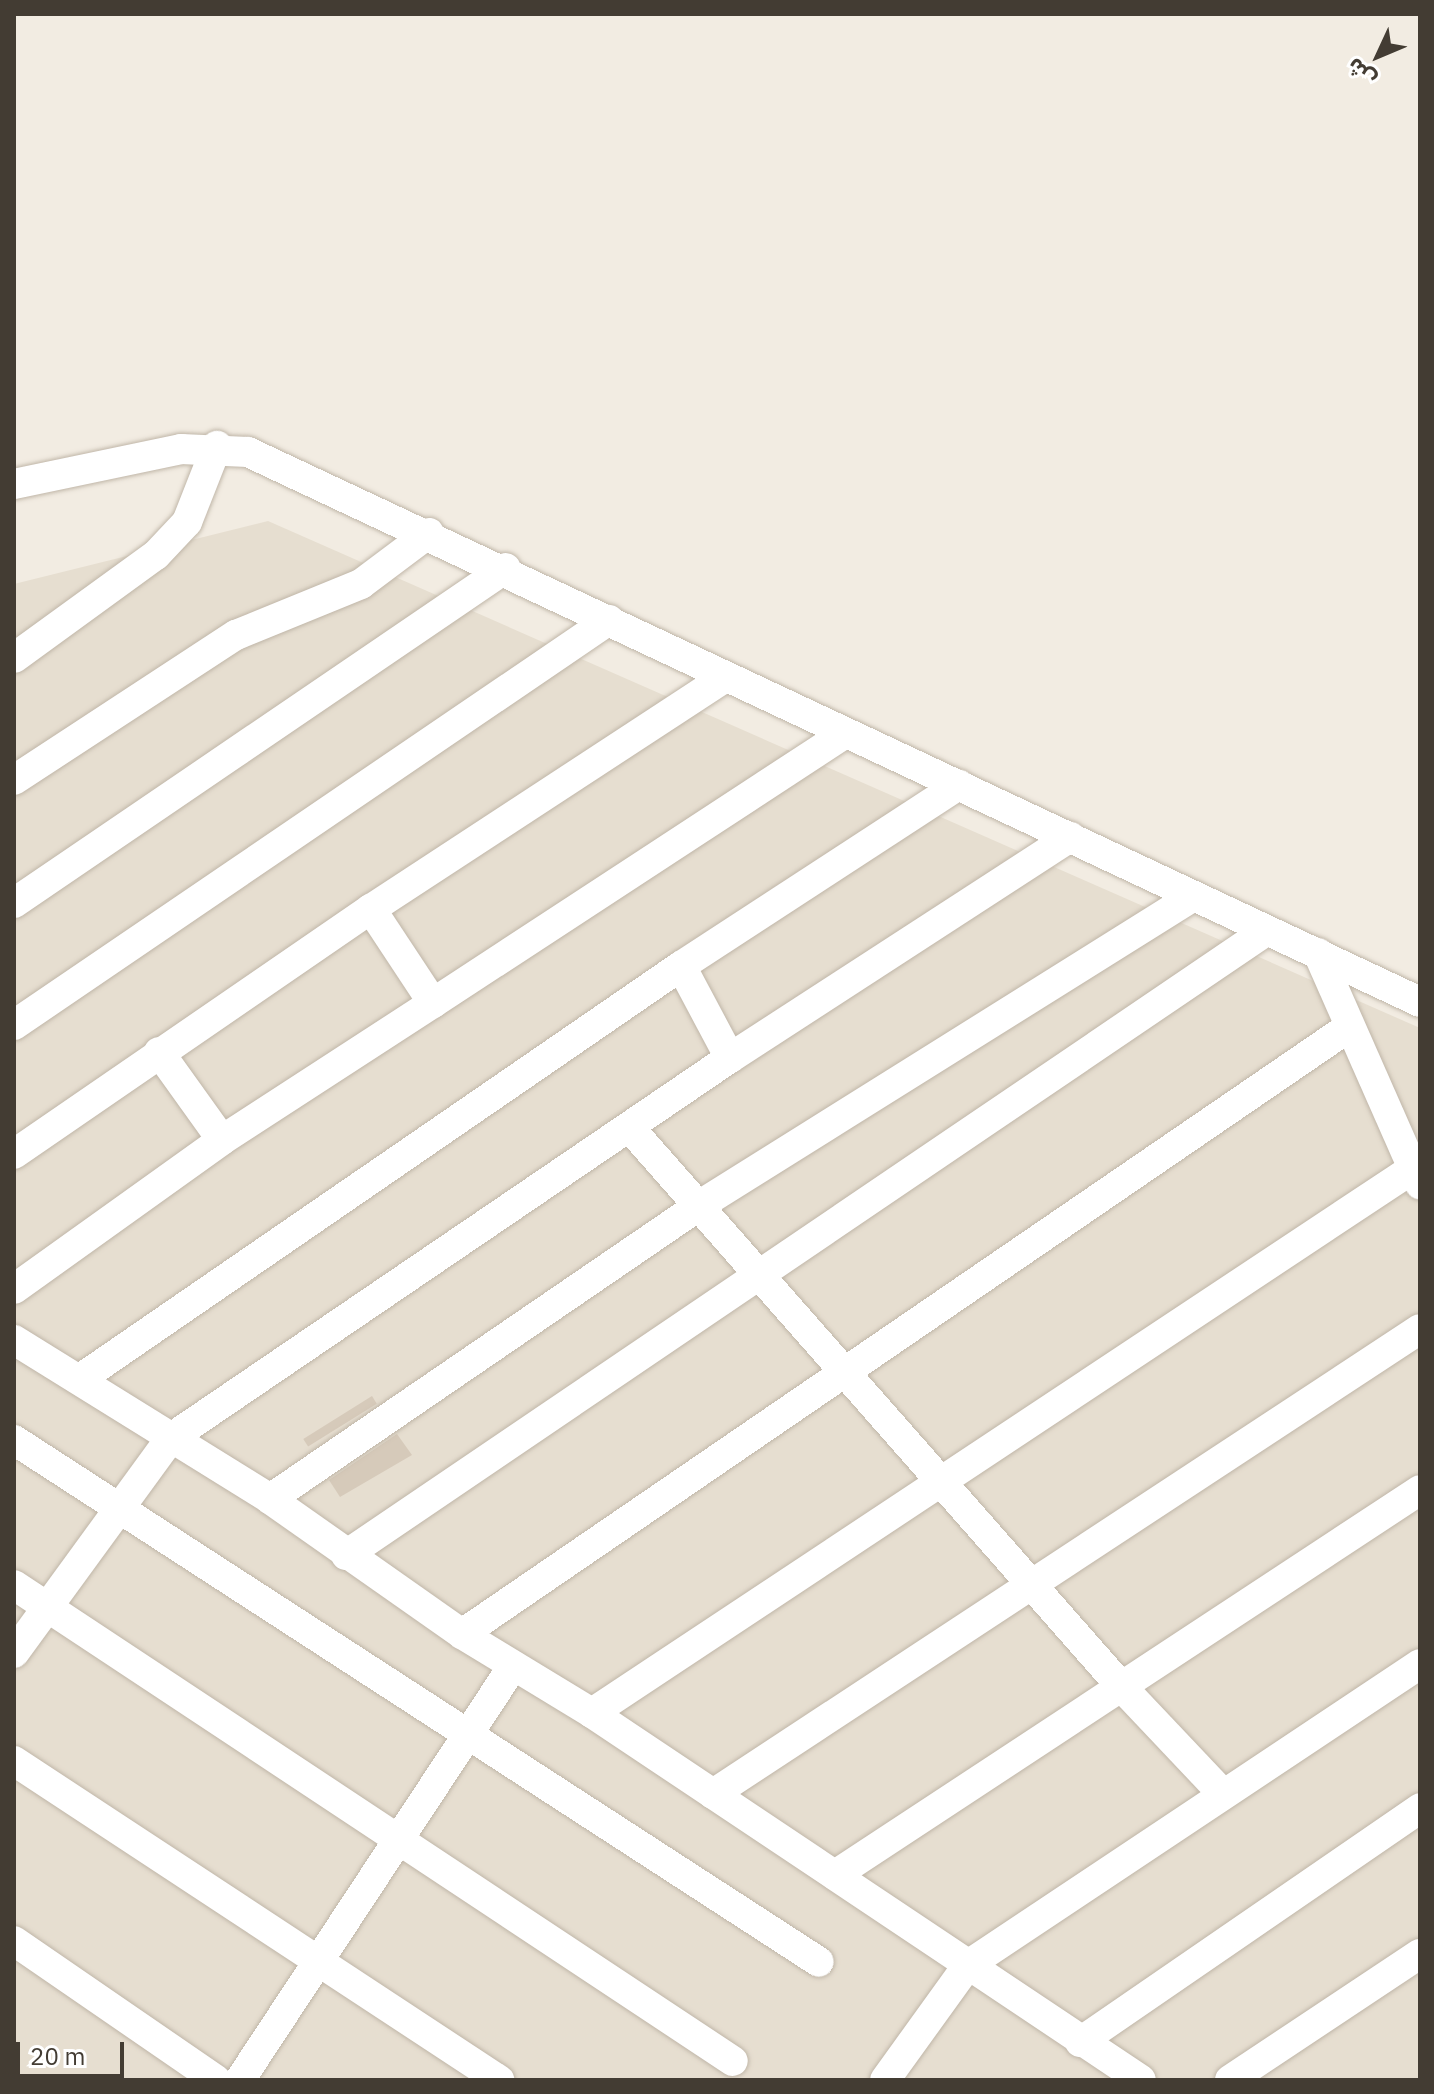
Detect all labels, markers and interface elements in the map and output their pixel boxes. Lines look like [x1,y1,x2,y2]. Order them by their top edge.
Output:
north arrow [1338,16,1418,96]
text: ش [1339,52,1381,94]
scale bar [20,2026,128,2076]
text: 20 m [30,2040,85,2072]

